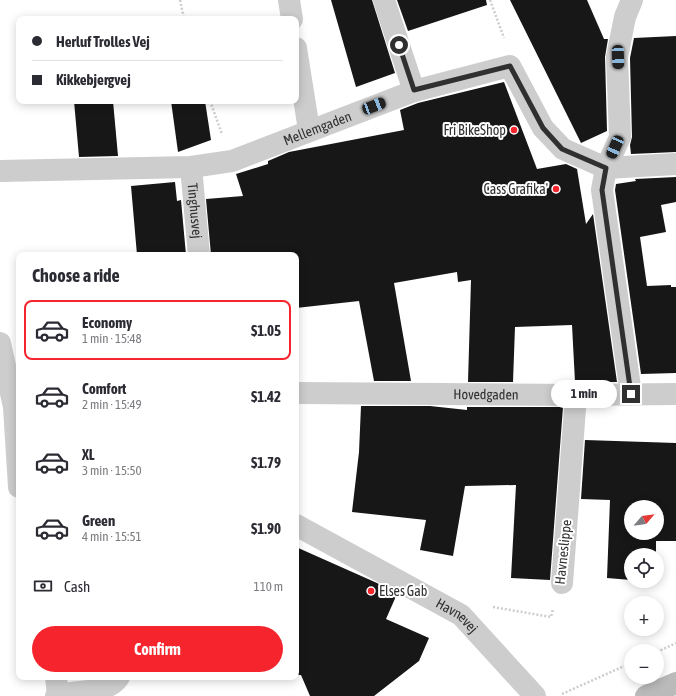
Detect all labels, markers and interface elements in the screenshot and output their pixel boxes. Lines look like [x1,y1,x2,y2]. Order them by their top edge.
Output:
text: Herluf Trolles Vej [56,33,150,50]
route start [390,36,408,54]
car [612,45,624,69]
text: Kikkebjergvej [56,71,131,88]
car [361,96,387,116]
street label: Mellemgaden [281,108,354,148]
place label: Fri BikeShop [443,122,506,138]
marker: Fri BikeShop [509,125,519,135]
car [605,134,625,160]
place label: Cass Grafika' [484,181,548,197]
street label: Tinghusvej [184,182,205,239]
marker: Cass Grafika' [551,184,561,194]
text: Choose a ride [32,265,120,286]
icon: car [34,312,70,348]
text: Economy [82,314,132,331]
text: $1.05 [251,322,281,339]
text: 1 min · 15:48 [82,331,142,346]
icon: car [34,378,70,414]
text: Comfort [82,380,126,397]
callout: 1 min [551,380,617,408]
route end [622,385,640,403]
street label: Hovedgaden [453,386,519,403]
text: 1 min [571,386,597,401]
text: $1.42 [251,388,281,405]
text: 2 min · 15:49 [82,397,142,412]
icon: car [34,444,70,480]
text: XL [82,446,95,463]
text: $1.79 [251,454,281,471]
text: 3 min · 15:50 [82,463,142,478]
north arrow [624,500,664,540]
map controls [624,500,664,684]
icon: car [34,510,70,546]
text: Green [82,512,115,529]
street label: Havneslippe [552,519,574,585]
text: $1.90 [251,520,281,537]
text: 4 min · 15:51 [82,529,142,544]
button: locate [624,548,664,588]
icon: cash [32,575,54,597]
text: Cash [64,578,90,595]
text: 110 m [254,579,283,594]
place label: Elses Gab [379,583,428,599]
marker: Elses Gab [366,586,376,596]
street label: Havnevej [433,595,481,636]
button: + [624,596,664,636]
button: Confirm [32,626,283,672]
button: − [624,644,664,684]

